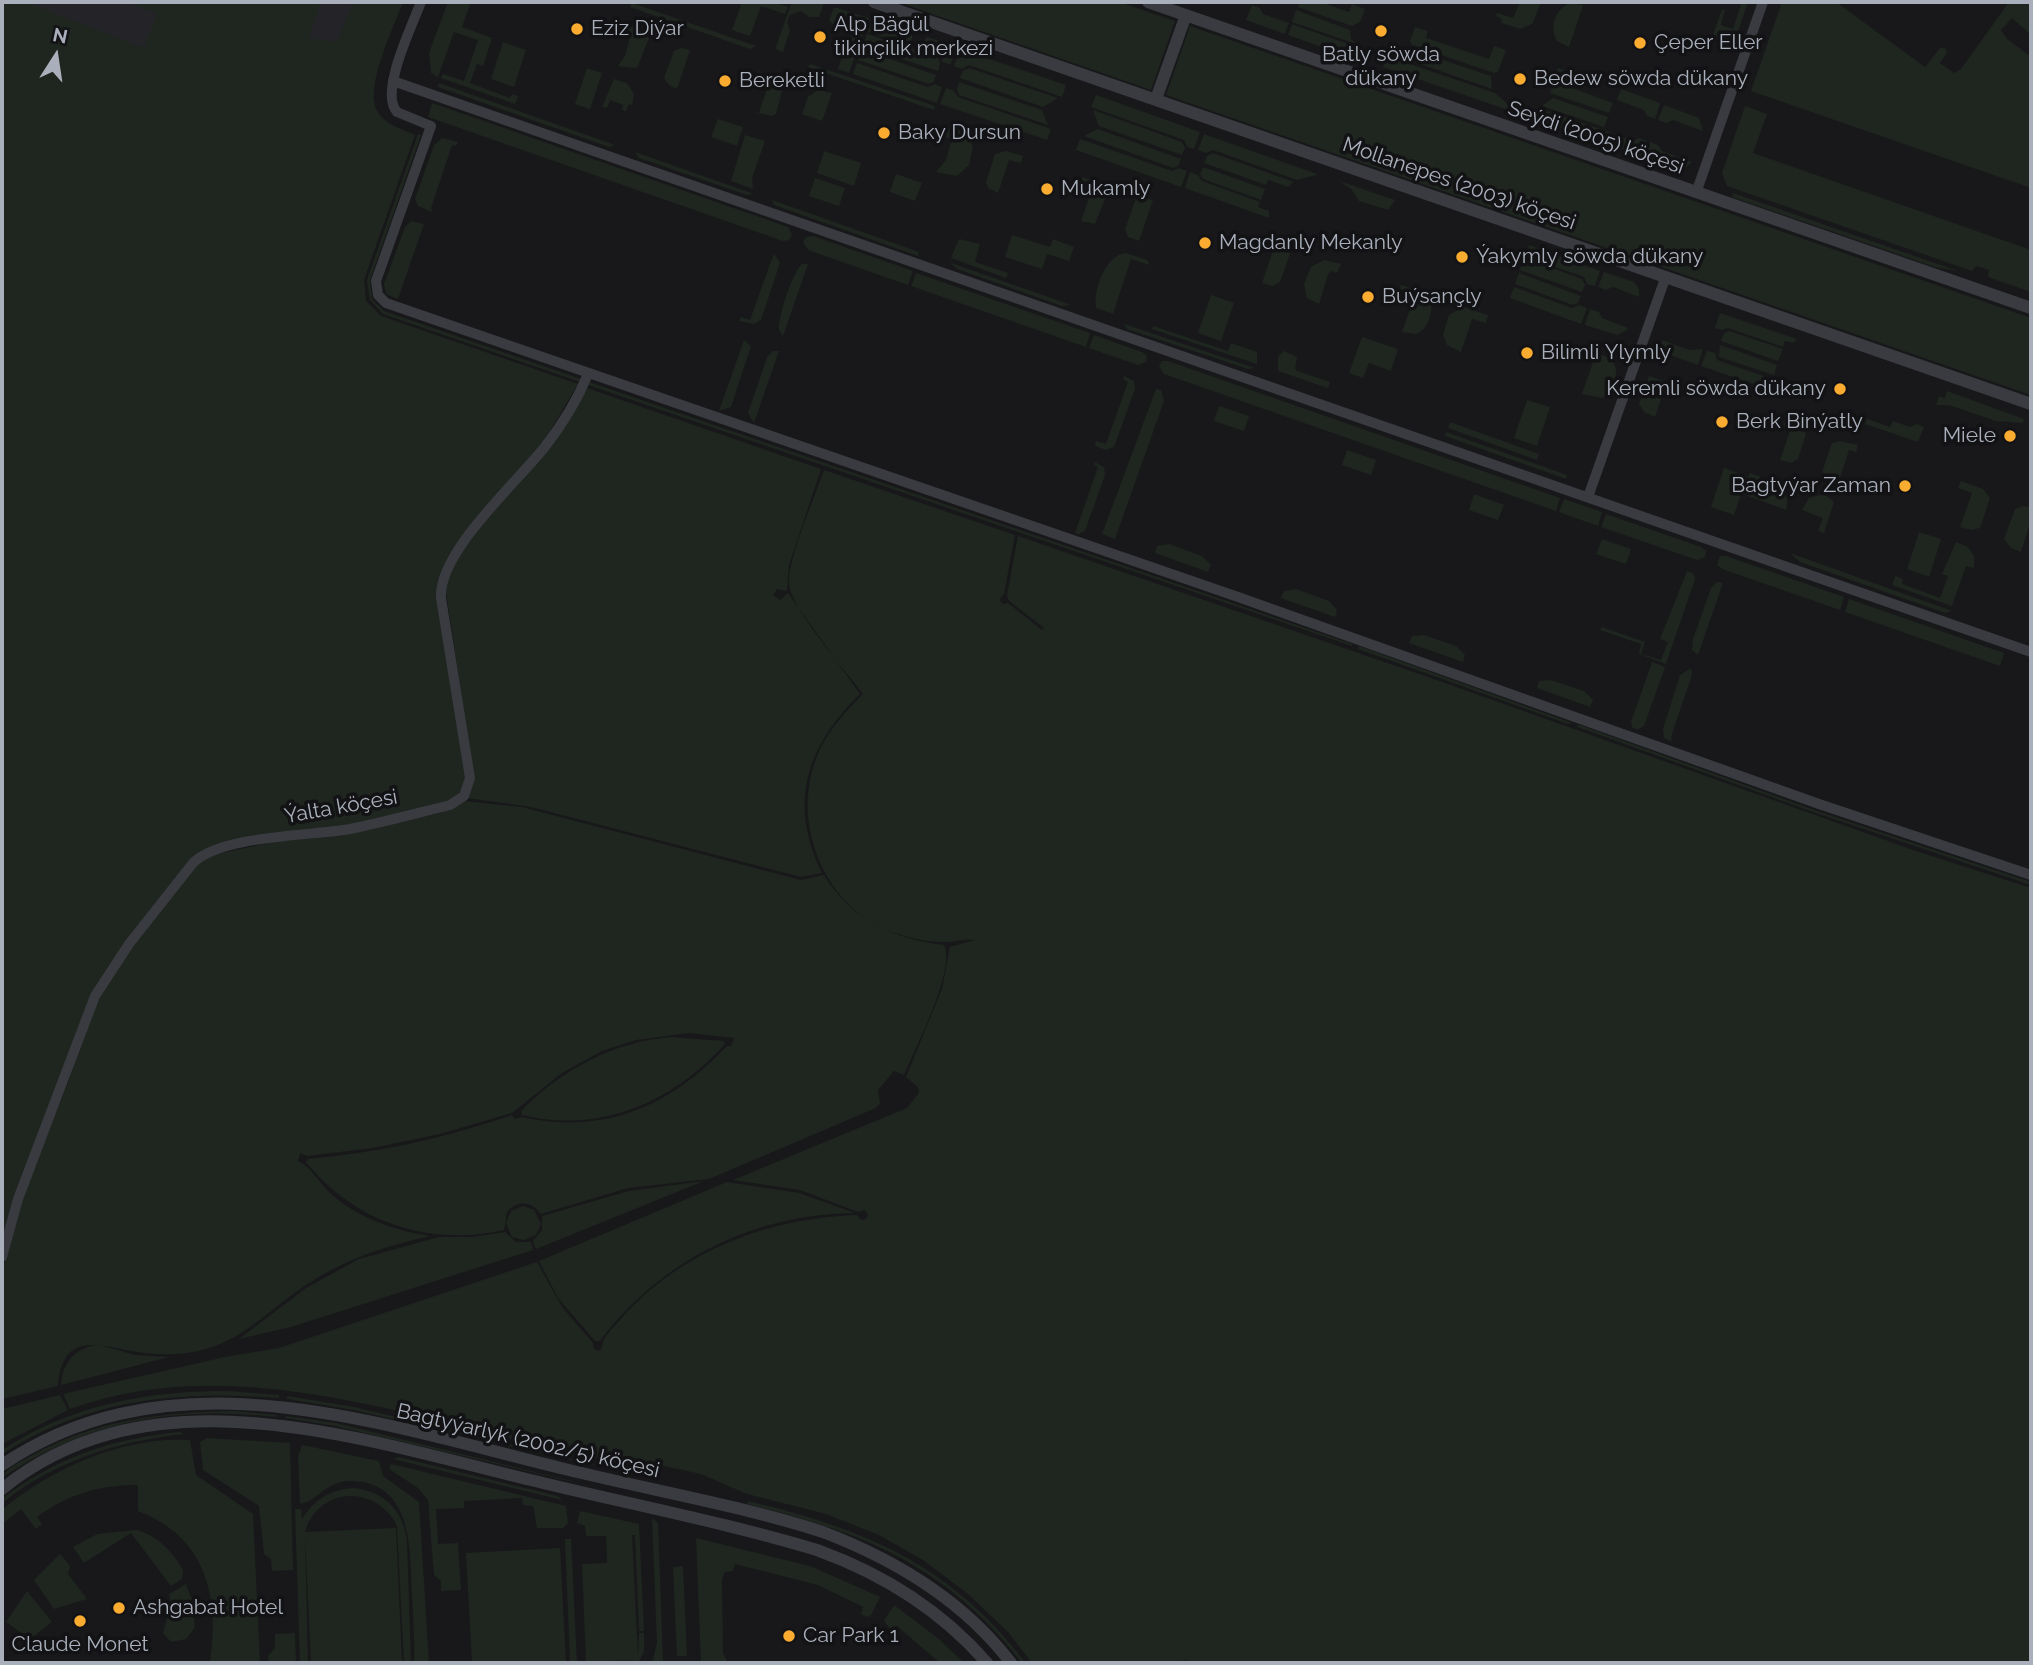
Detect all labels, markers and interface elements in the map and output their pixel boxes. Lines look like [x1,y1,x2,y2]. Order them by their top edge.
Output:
place label: Alp Bägül tikinçilik merkezi [834,12,993,62]
place label: Eziz Diýar [591,16,684,42]
north arrow [21,21,91,91]
marker: Eziz Diýar [569,21,585,37]
text: N [51,23,70,48]
marker: Batly söwda dükany [1373,23,1389,39]
marker: Alp Bägül tikinçilik merkezi [812,29,828,45]
place label: Çeper Eller [1654,30,1763,56]
marker: Çeper Eller [1632,35,1648,51]
place label: Batly söwda dükany [1322,42,1440,92]
place label: Bedew söwda dükany [1534,66,1748,92]
place label: Bereketli [739,68,825,94]
marker: Bedew söwda dükany [1512,71,1528,87]
marker: Bereketli [717,73,733,89]
street label: Seýdi (2005) köçesi [1504,96,1688,180]
place label: Baky Dursun [898,120,1021,146]
marker: Baky Dursun [876,125,892,141]
street label: Mollanepes (2003) köçesi [1339,132,1579,236]
place label: Mukamly [1061,176,1150,202]
marker: Mukamly [1039,181,1055,197]
place label: Magdanly Mekanly [1219,230,1403,256]
marker: Magdanly Mekanly [1197,235,1213,251]
place label: Ýakymly söwda dükany [1476,244,1703,270]
marker: Ýakymly söwda dükany [1454,249,1470,265]
place label: Buýsançly [1382,284,1482,310]
marker: Buýsançly [1360,289,1376,305]
place label: Bilimli Ylymly [1541,340,1671,366]
marker: Bilimli Ylymly [1519,345,1535,361]
place label: Keremli söwda dükany [1606,376,1826,402]
marker: Keremli söwda dükany [1832,381,1848,397]
place label: Berk Binýatly [1736,409,1863,435]
marker: Berk Binýatly [1714,414,1730,430]
place label: Miele [1943,423,1996,449]
marker: Miele [2002,428,2018,444]
place label: Bagtyýar Zaman [1731,473,1891,499]
marker: Bagtyýar Zaman [1897,478,1913,494]
street label: Ýalta köçesi [283,785,399,829]
street label: Bagtyýarlyk (2002/5) köçesi [394,1398,662,1484]
place label: Ashgabat Hotel [133,1595,283,1621]
marker: Ashgabat Hotel [111,1600,127,1616]
marker: Claude Monet [72,1613,88,1629]
place label: Car Park 1 [803,1623,899,1649]
marker: Car Park 1 [781,1628,797,1644]
place label: Claude Monet [11,1632,149,1658]

